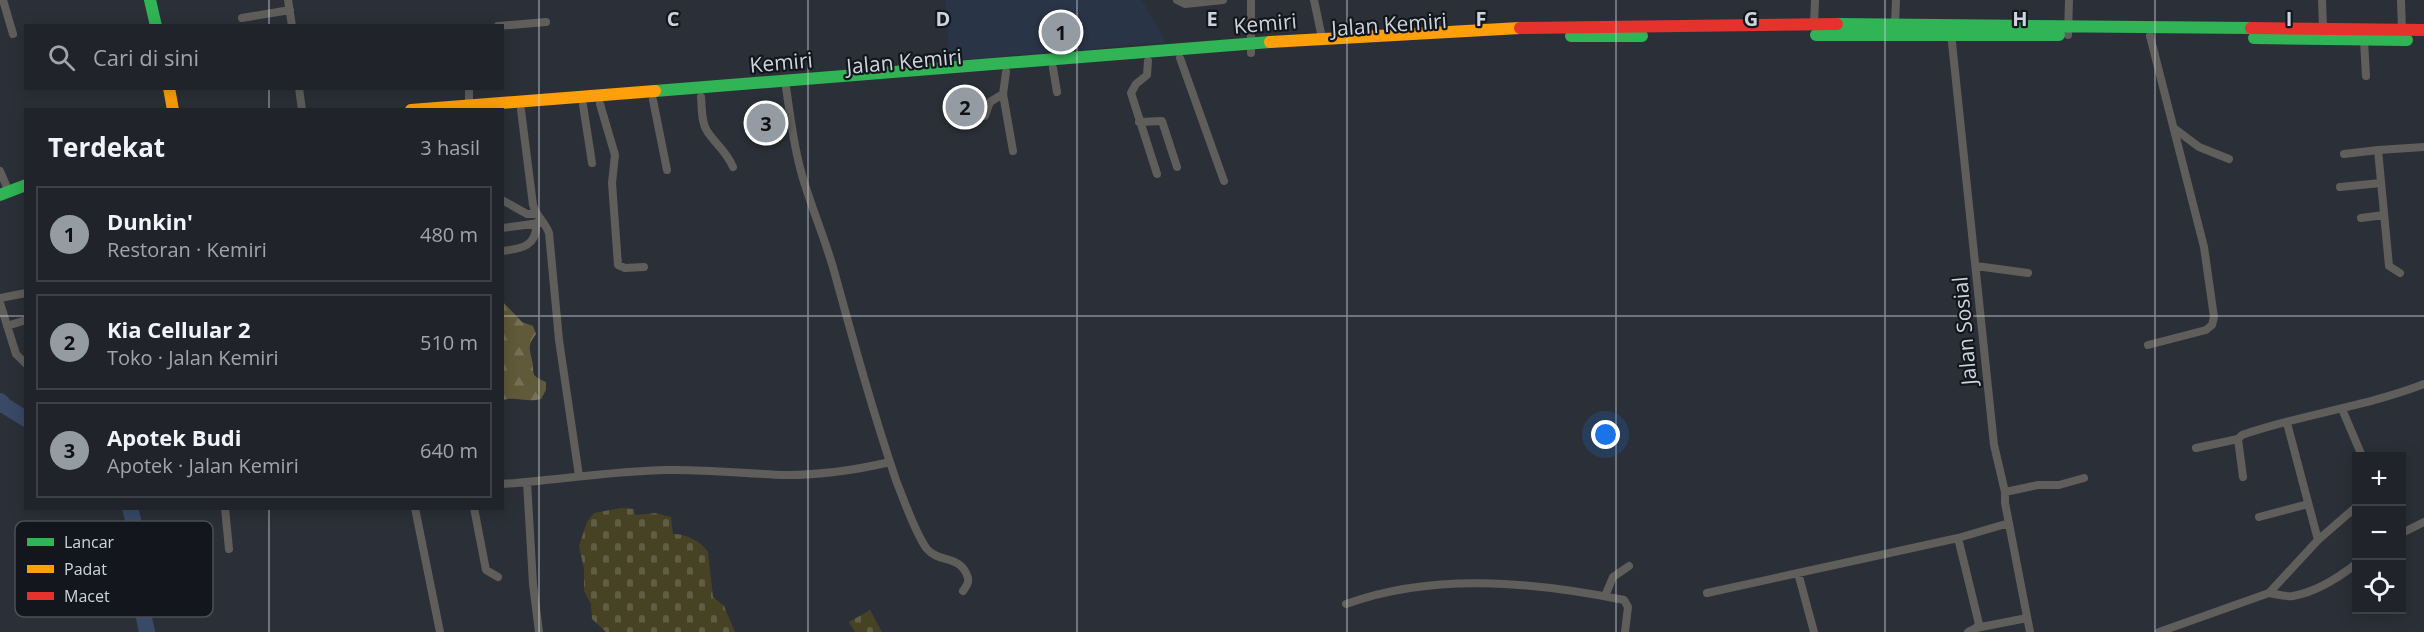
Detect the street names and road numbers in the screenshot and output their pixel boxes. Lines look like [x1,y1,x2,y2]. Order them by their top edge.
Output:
street label: Kemiri [1232,6,1298,40]
street label: Jalan Kemiri [1328,6,1448,42]
street label: Jalan Kemiri [843,42,963,80]
street label: Kemiri [748,45,814,79]
street label: Jalan Sosial [1945,275,1983,389]

